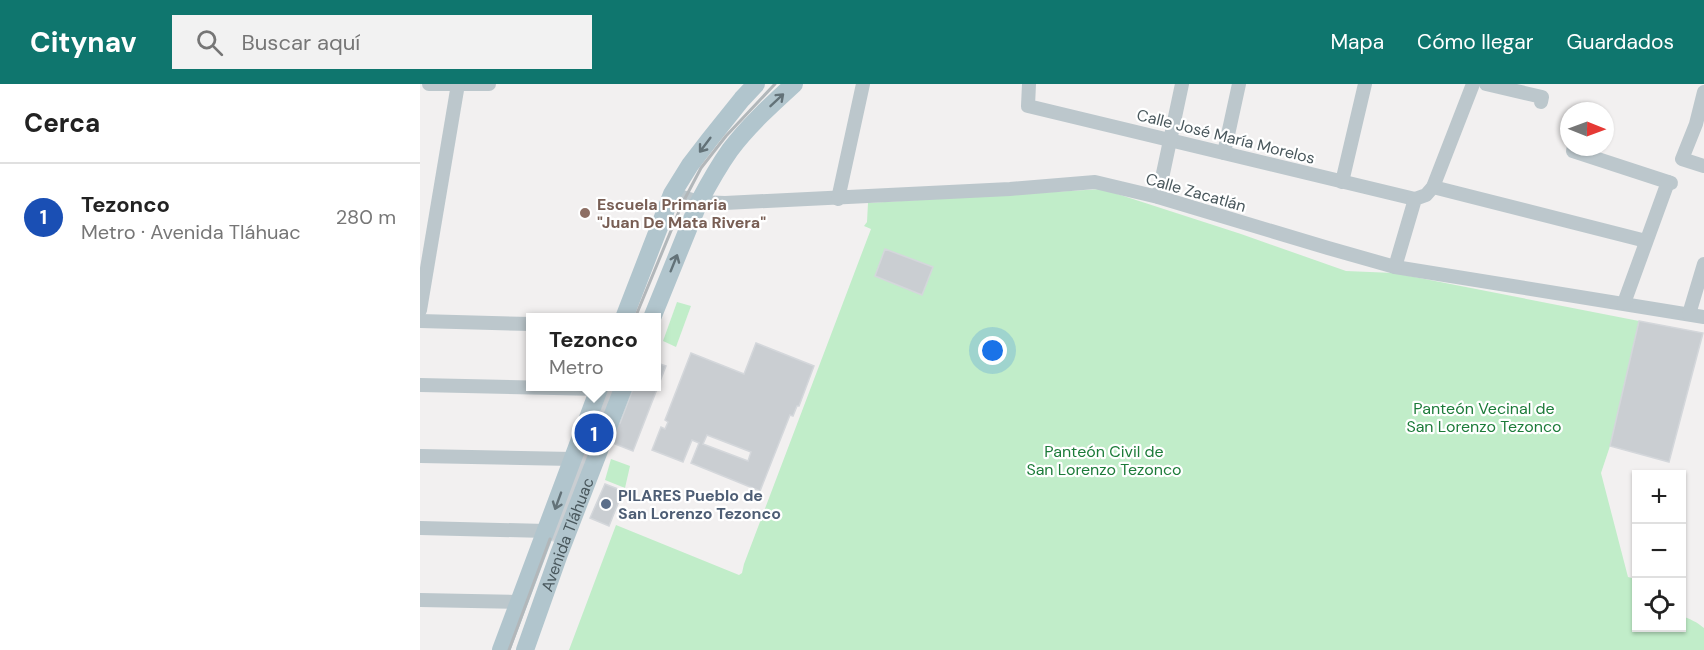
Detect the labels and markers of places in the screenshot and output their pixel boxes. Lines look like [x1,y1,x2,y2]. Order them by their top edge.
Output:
place label: Escuela Primaria "Juan De Mata Rivera" [597,194,766,233]
marker: Escuela Primaria "Juan De Mata Rivera" [578,206,592,220]
pin: 1 [574,410,614,456]
place label: PILARES Pueblo de San Lorenzo Tezonco [618,485,781,524]
marker: PILARES Pueblo de San Lorenzo Tezonco [599,497,613,511]

